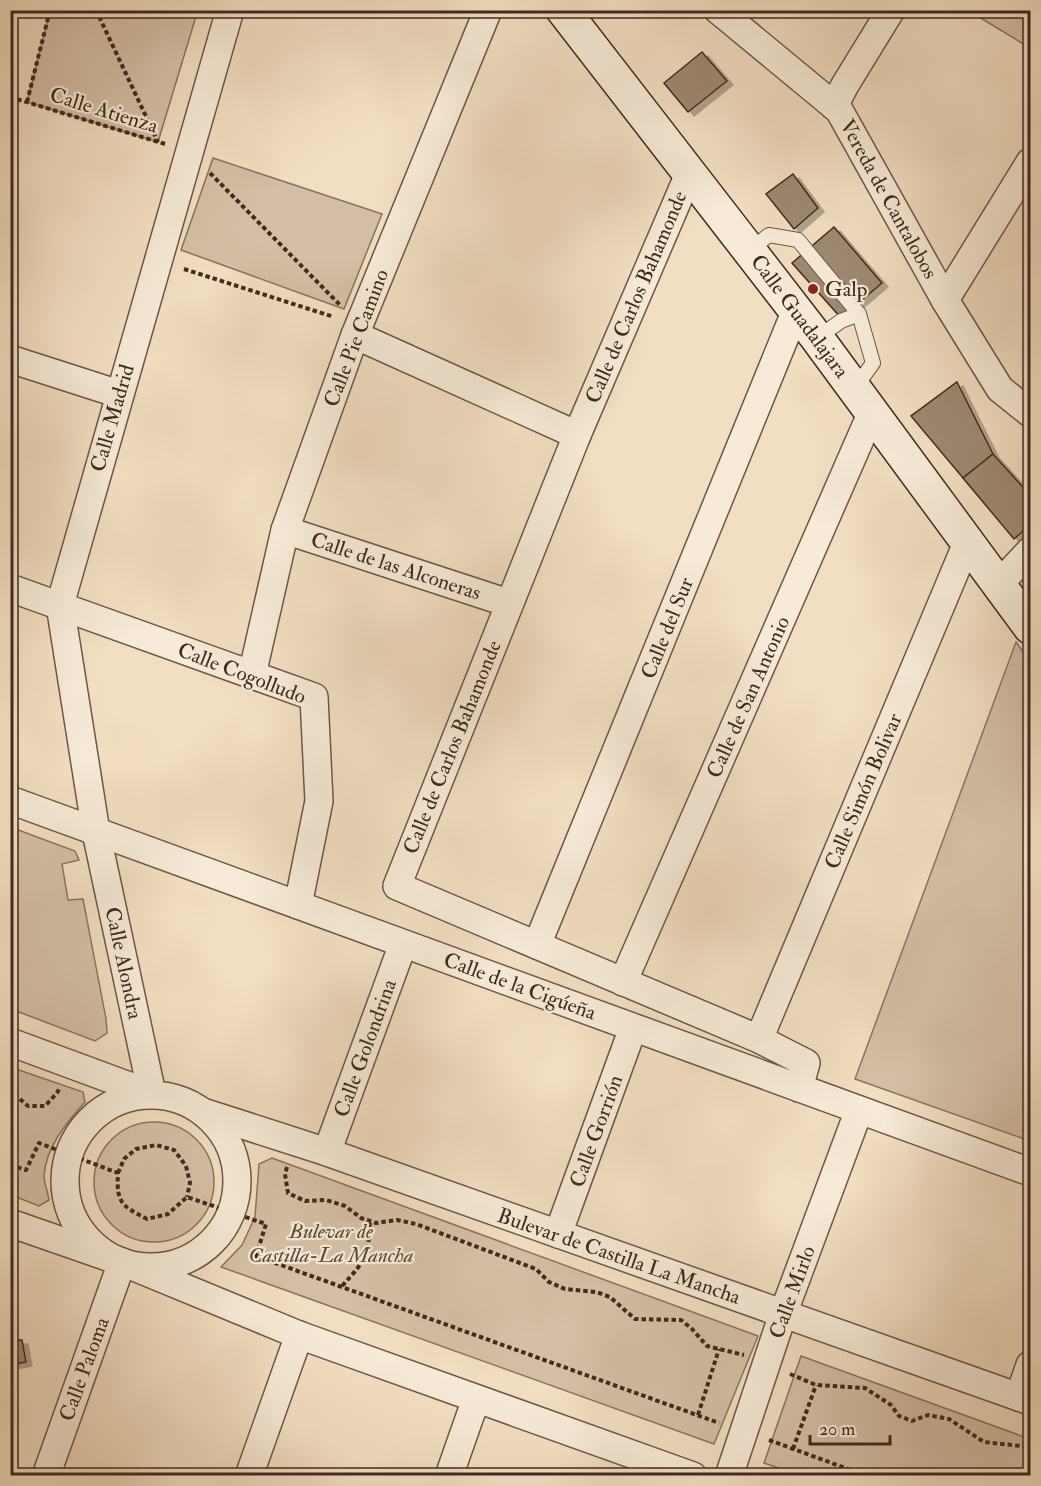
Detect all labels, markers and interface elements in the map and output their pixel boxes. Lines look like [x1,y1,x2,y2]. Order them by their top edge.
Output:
street label: Calle Atienza [46,81,162,140]
street label: Vereda de Cantalobos [834,115,944,284]
street label: Calle de Carlos Bahamonde [579,187,694,408]
street label: Calle Guadalajara [744,249,855,384]
street label: Calle Pie Camino [318,265,395,411]
place label: Galp [825,276,867,303]
marker: Galp [806,282,820,296]
street label: Calle Madrid [84,361,141,475]
street label: Calle de las Alconeras [307,526,484,607]
street label: Calle del Sur [635,573,700,683]
street label: Calle de San Antonio [701,612,796,782]
street label: Calle de Carlos Bahamonde [397,636,508,858]
street label: Calle Cogolludo [174,637,310,710]
street label: Calle Simón Bolivar [818,709,909,873]
street label: Calle Alondra [98,904,149,1022]
street label: Calle de la Cigúeña [440,946,600,1027]
street label: Calle Golondrina [328,975,403,1121]
street label: Calle Gorrión [564,1071,629,1191]
street label: Bulevar de Castilla La Mancha [494,1202,744,1311]
park label: Bulevar de Castilla-La Mancha [248,1218,414,1269]
street label: Calle Mirlo [763,1242,822,1342]
street label: Calle Paloma [53,1313,116,1425]
scale bar [810,1408,890,1446]
text: 20 m [819,1418,855,1441]

